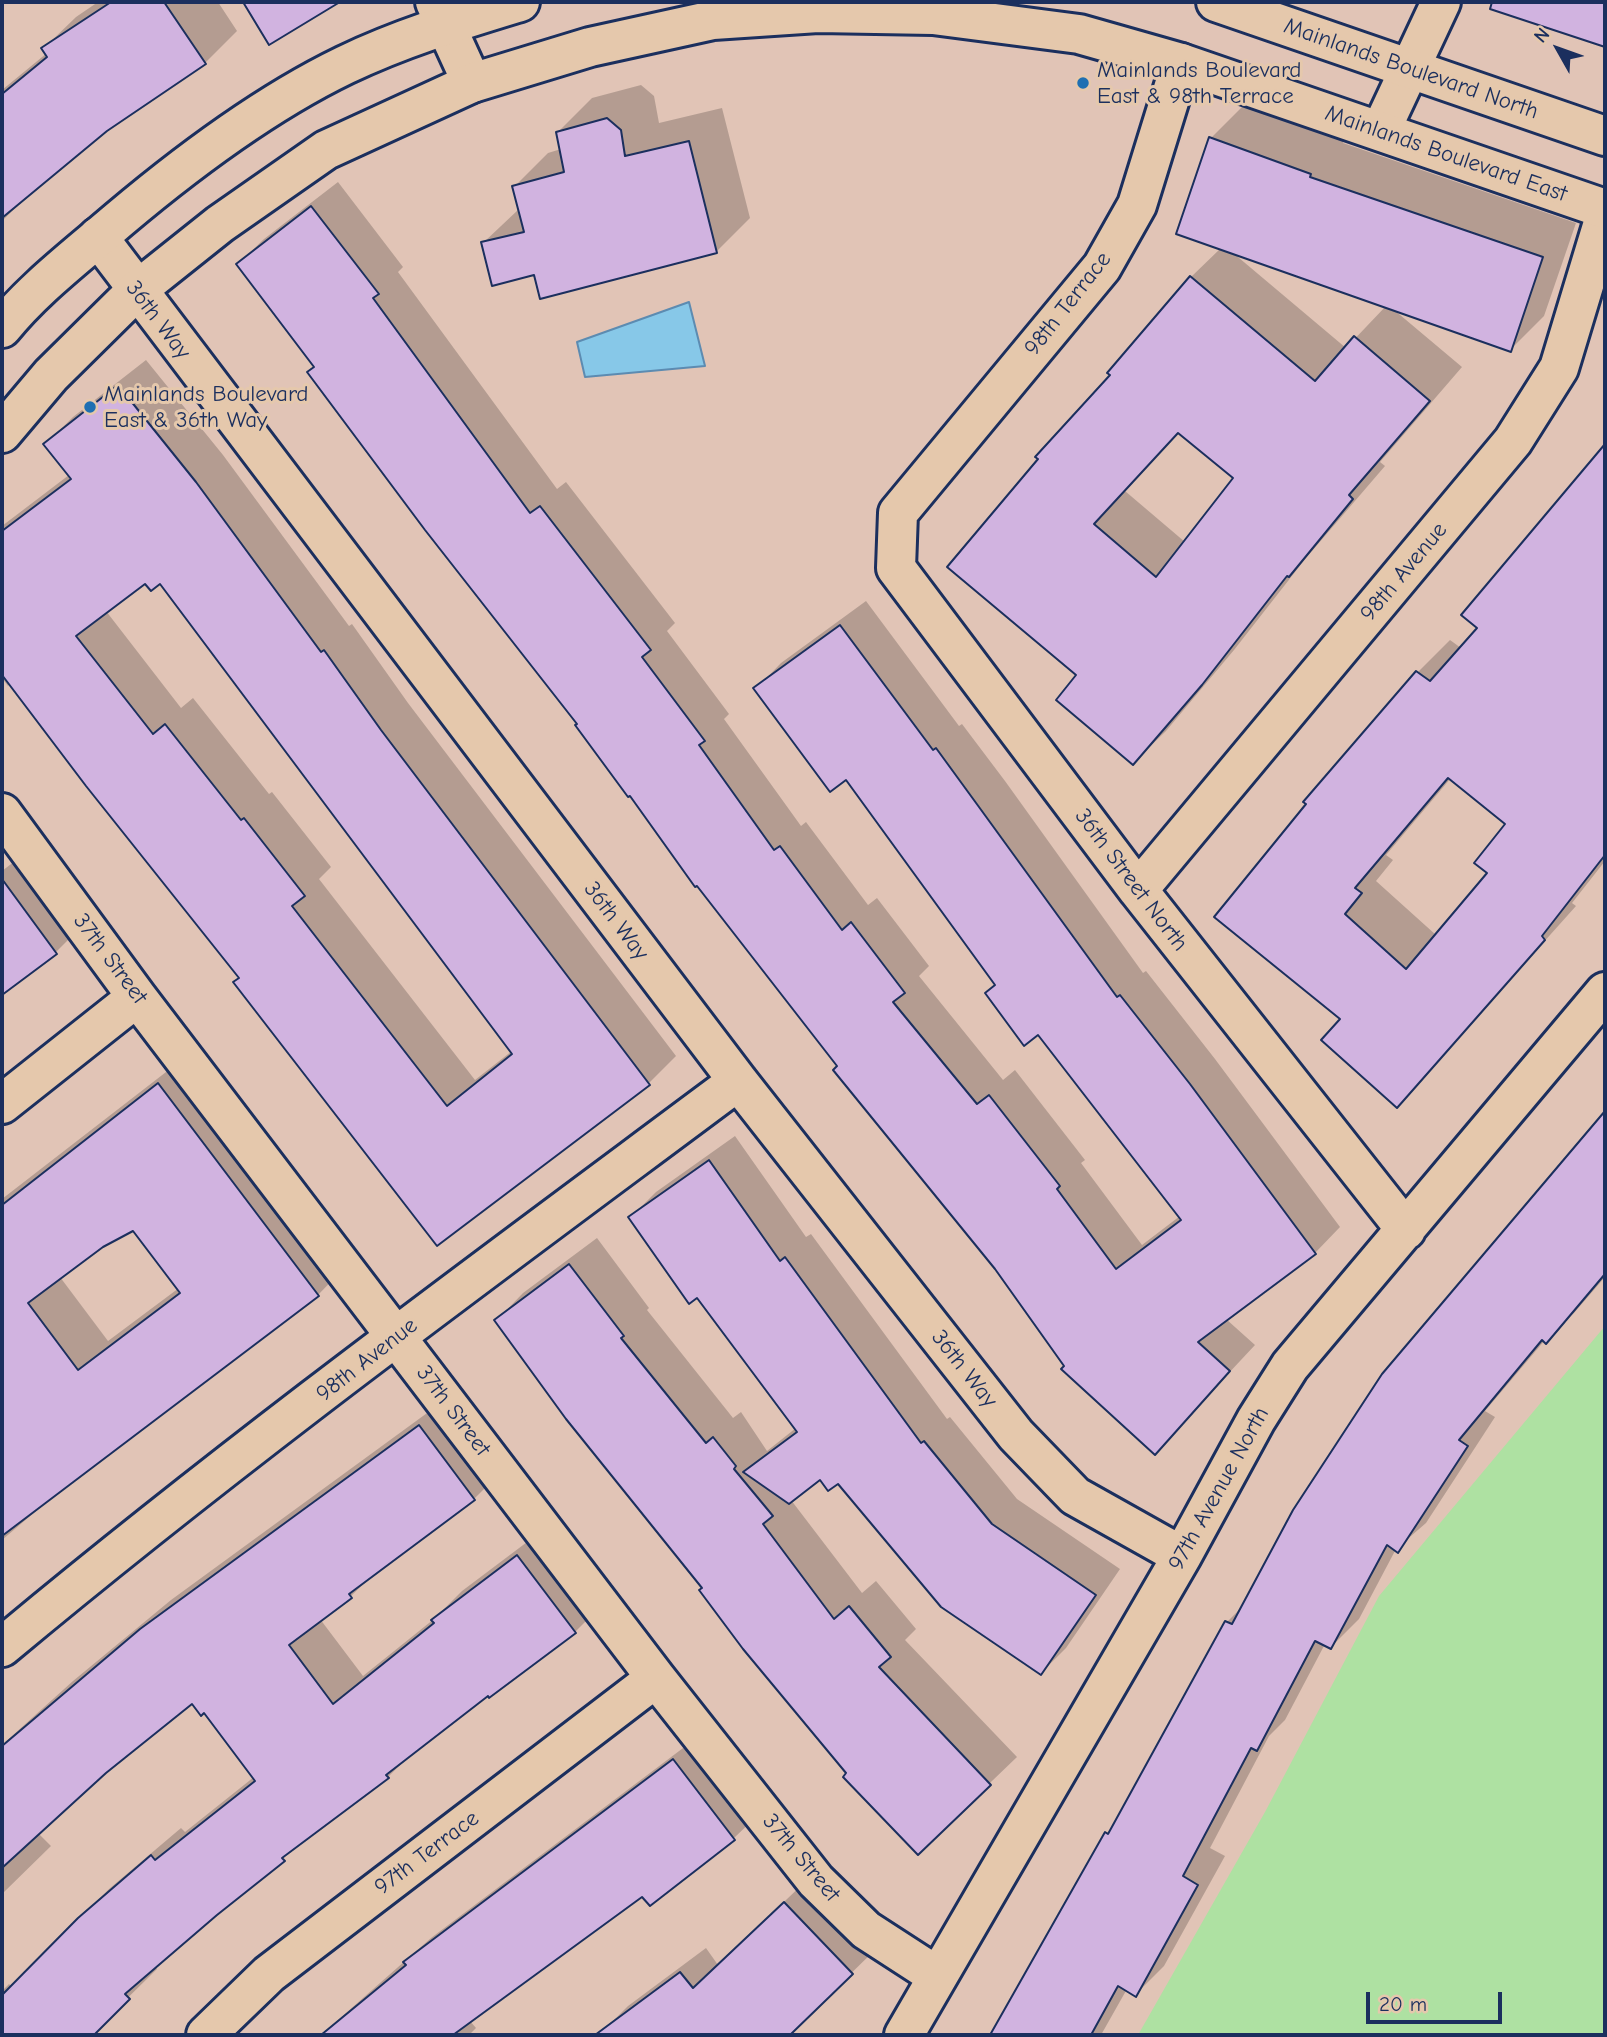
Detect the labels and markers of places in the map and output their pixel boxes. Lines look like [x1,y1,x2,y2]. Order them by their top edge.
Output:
place label: Mainlands Boulevard East & 98th Terrace [1097,56,1302,110]
marker: Mainlands Boulevard East & 98th Terrace [1075,75,1091,91]
place label: Mainlands Boulevard East & 36th Way [104,380,309,434]
marker: Mainlands Boulevard East & 36th Way [82,399,98,415]

